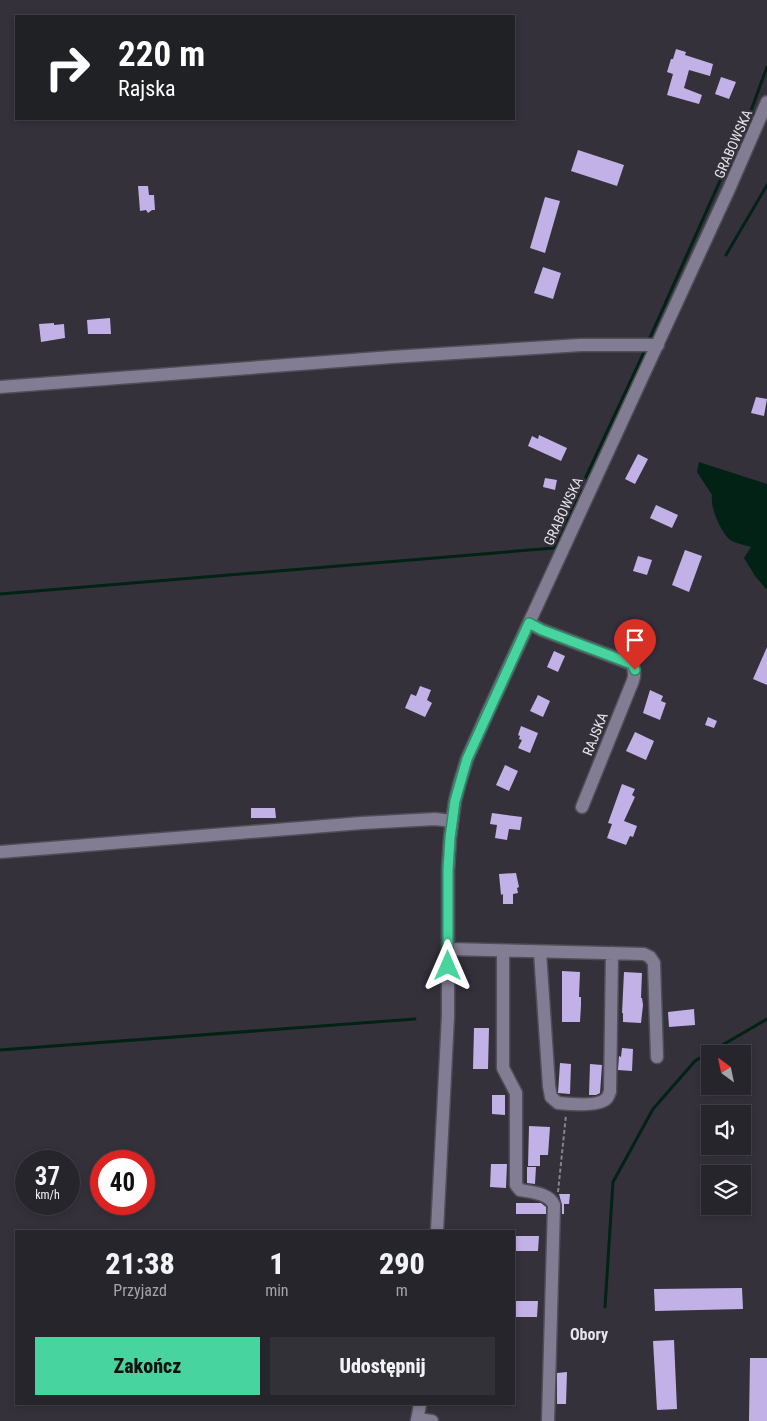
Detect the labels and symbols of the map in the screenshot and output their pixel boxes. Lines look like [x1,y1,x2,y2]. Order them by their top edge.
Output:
street label: GRABOWSKA [711,107,755,181]
street label: GRABOWSKA [540,474,586,548]
pin [614,619,656,670]
street label: RAJSKA [579,710,611,758]
position arrow [421,939,473,991]
north arrow [701,1045,751,1095]
speed limit sign: 40 [90,1150,155,1215]
district label: Obory [570,1325,608,1344]

